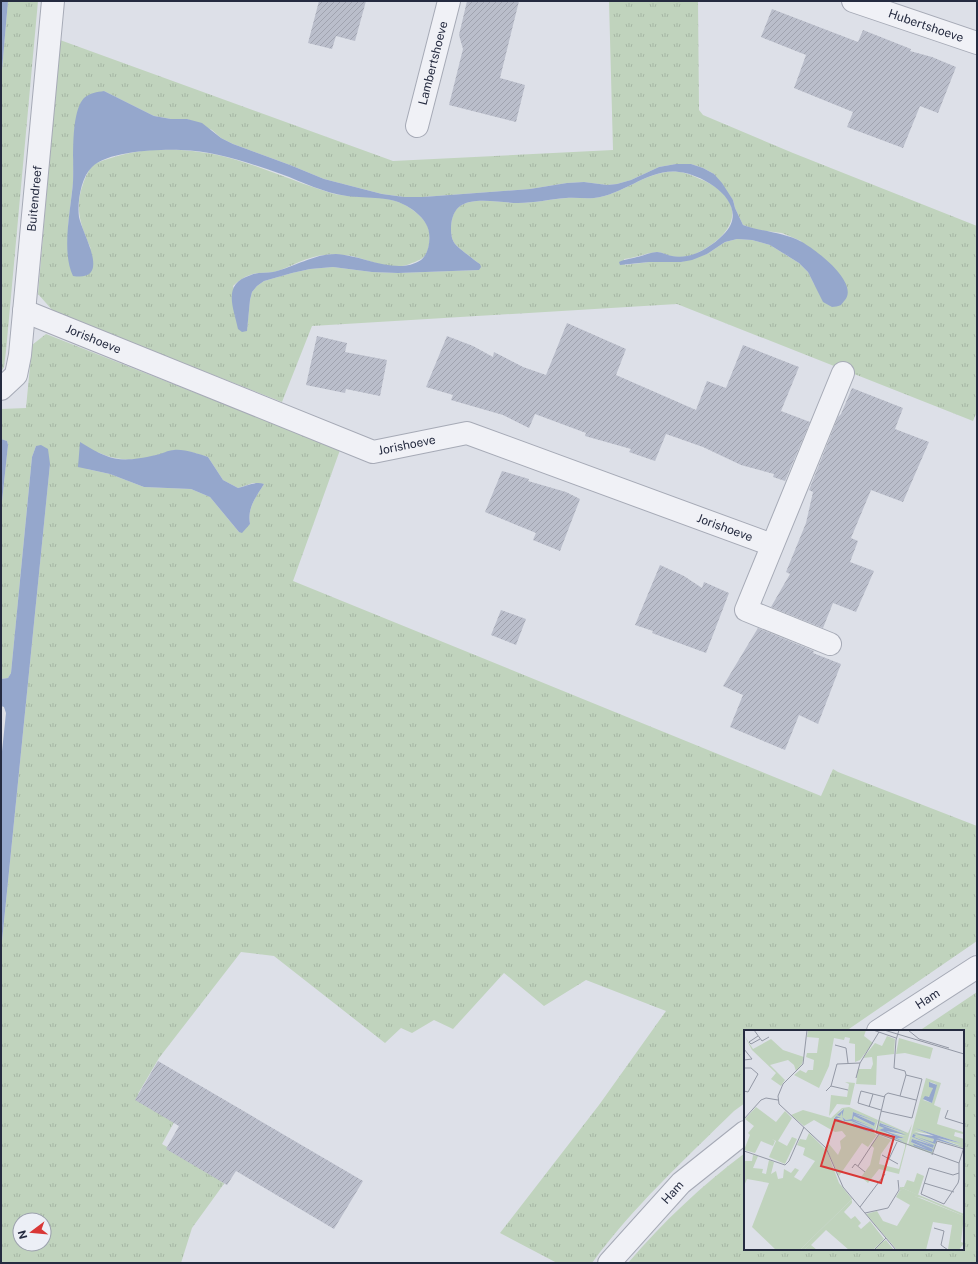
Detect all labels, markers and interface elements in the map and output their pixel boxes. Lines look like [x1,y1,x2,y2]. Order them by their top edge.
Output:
street label: Hubertshoeve [886,6,966,45]
street label: Lambertshoeve [416,19,451,107]
street label: Buitendreef [25,165,45,232]
street label: Jorishoeve [64,322,123,357]
street label: Jorishoeve [377,432,437,458]
street label: Jorishoeve [695,511,755,544]
street label: Ham [913,986,942,1012]
inset map [744,1030,964,1250]
street label: Ham [659,1178,687,1207]
north arrow [12,1212,52,1252]
text: N [15,1229,29,1241]

